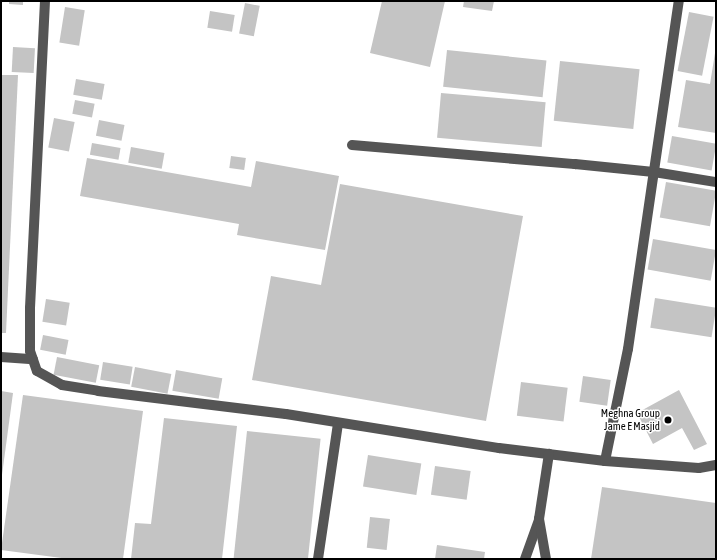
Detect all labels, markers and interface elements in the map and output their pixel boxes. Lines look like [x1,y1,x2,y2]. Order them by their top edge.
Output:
place label: Meghna Group Jame E Masjid [601,407,660,433]
marker: Meghna Group Jame E Masjid [663,415,673,425]

